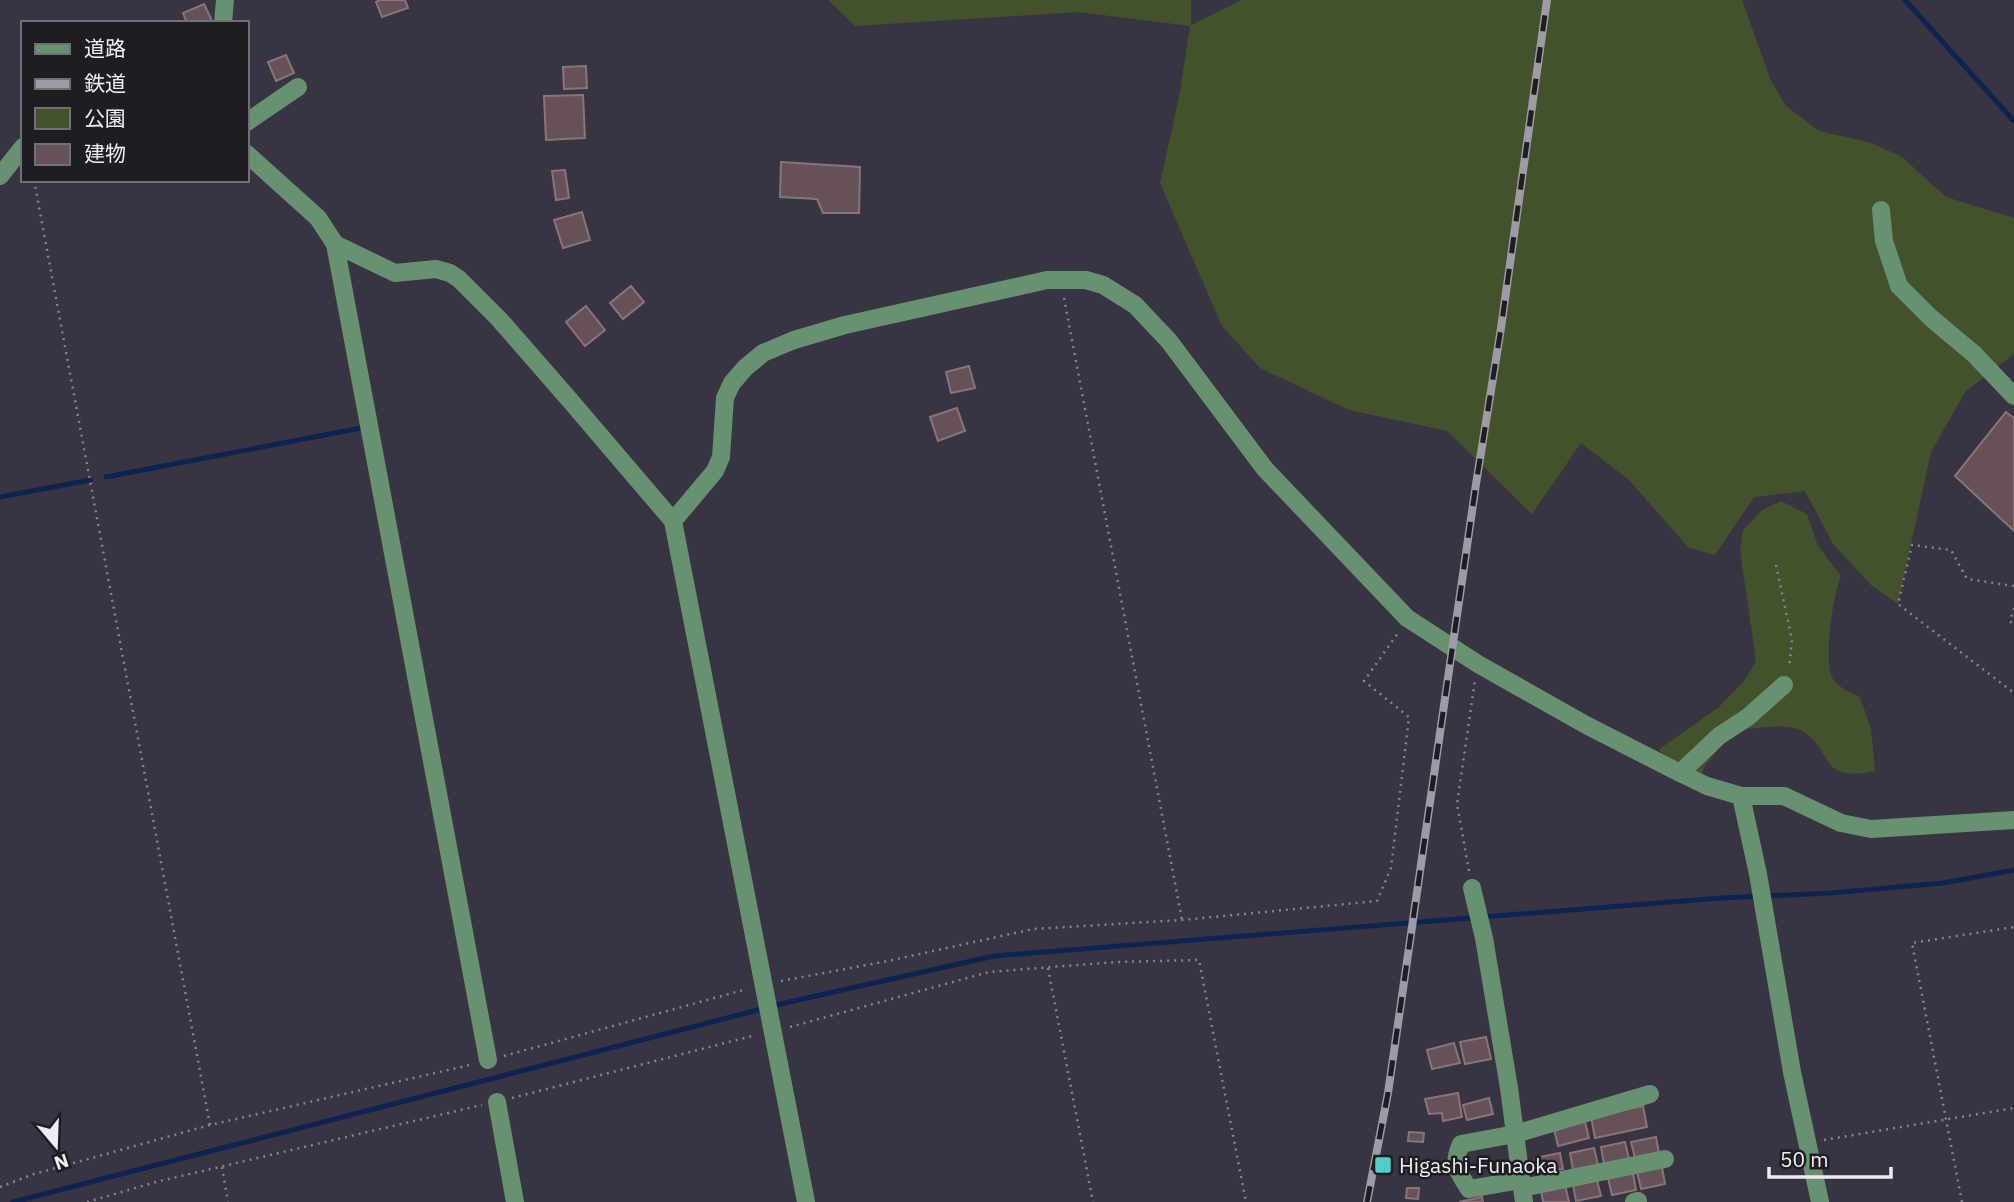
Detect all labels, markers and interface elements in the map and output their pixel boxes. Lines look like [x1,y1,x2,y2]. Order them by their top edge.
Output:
legend [21,21,248,182]
text: 道路 [84,34,126,62]
text: 鉄道 [84,69,126,97]
text: 公園 [84,104,126,132]
text: 建物 [84,139,126,167]
north arrow [21,1111,91,1181]
scale bar [1769,1136,1892,1180]
text: 50 m [1780,1145,1829,1173]
text: N [51,1148,72,1176]
place label: Higashi-Funaoka [1399,1151,1557,1179]
marker: Higashi-Funaoka [1373,1155,1393,1175]

